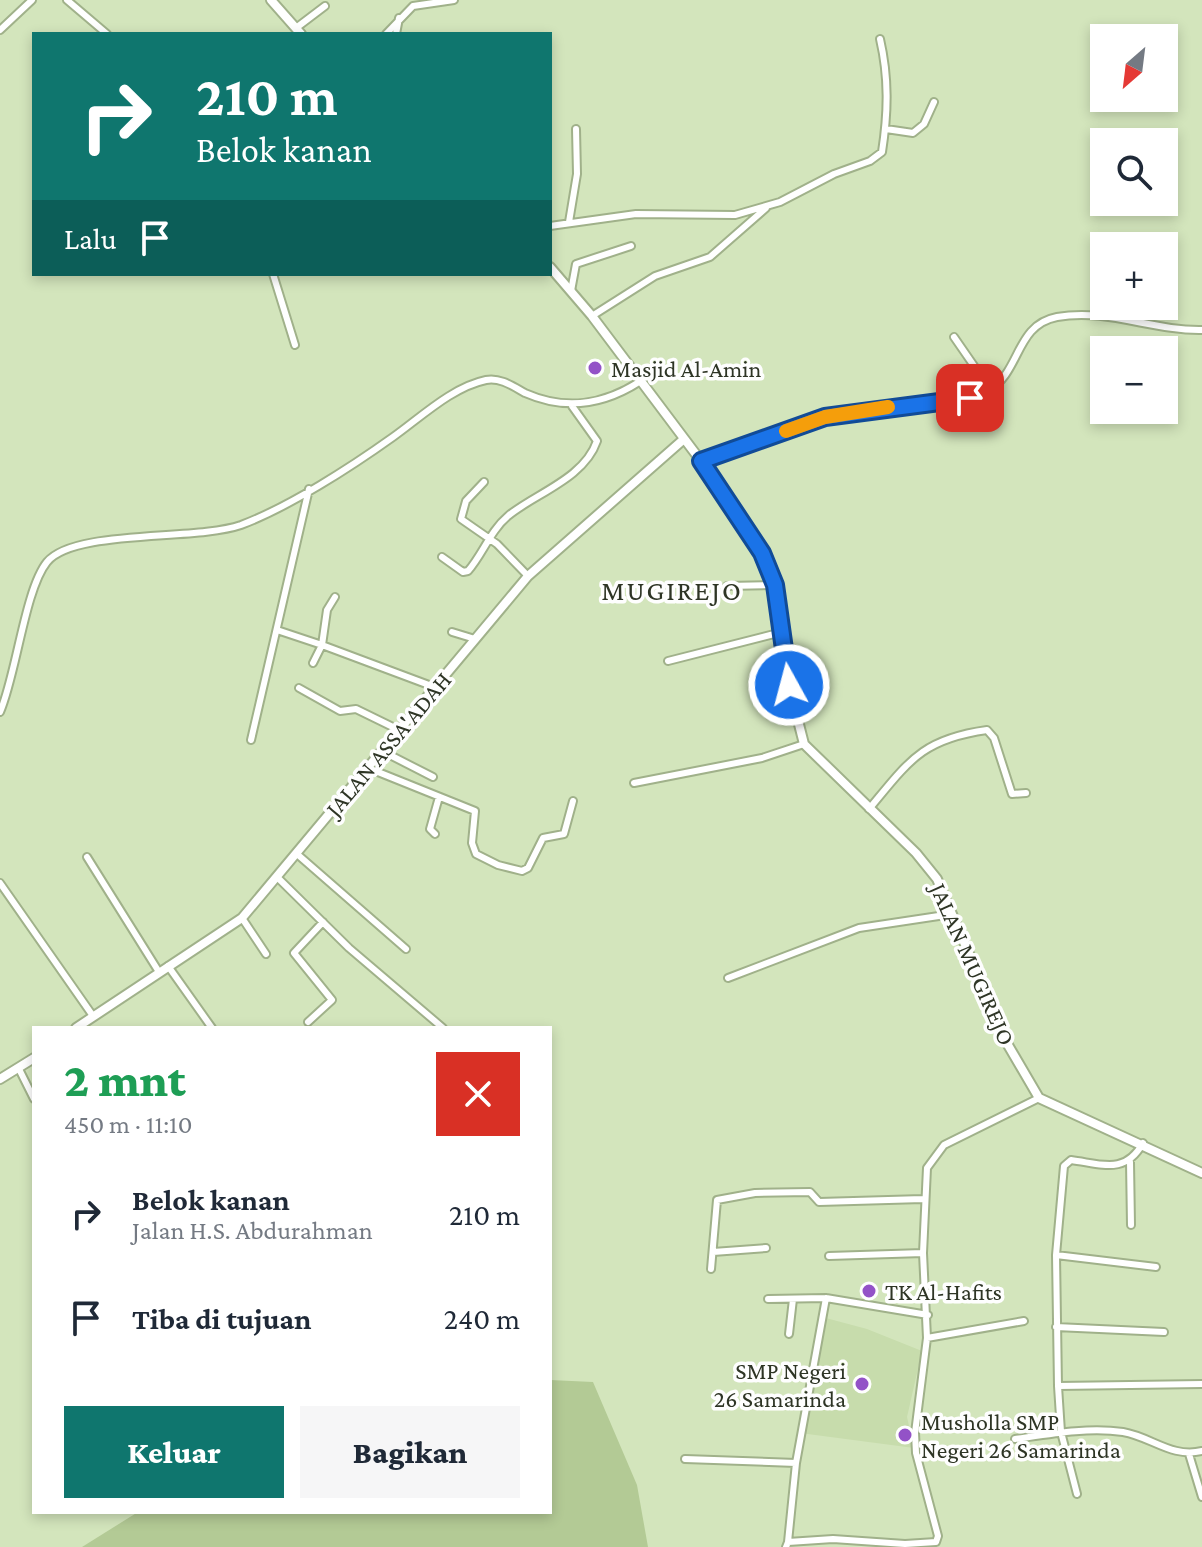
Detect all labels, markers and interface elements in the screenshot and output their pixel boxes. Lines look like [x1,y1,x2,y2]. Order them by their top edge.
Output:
north arrow [1090,24,1178,112]
map controls [1090,24,1178,424]
icon: right [64,64,168,168]
text: 210 m [196,65,338,127]
button: search [1090,128,1178,216]
text: Belok kanan [196,130,372,170]
icon: arrive [133,216,177,260]
text: Lalu [64,222,117,255]
button: + [1090,232,1178,320]
button: − [1090,336,1178,424]
place label: Masjid Al-Amin [611,355,762,382]
marker: Masjid Al-Amin [586,359,604,377]
pin [936,364,1004,432]
icon: arrive [948,376,992,420]
district label: MUGIREJO [601,575,743,606]
position arrow [747,643,831,727]
street label: JALAN ASSA'ADAH [318,666,456,823]
street label: JALAN MUGIREJO [924,877,1021,1049]
button: close [436,1052,520,1136]
text: 2 mnt [64,1053,186,1106]
text: 450 m · 11:10 [64,1110,192,1139]
text: Belok kanan [132,1183,290,1216]
icon: right [64,1192,108,1236]
text: 210 m [449,1198,520,1231]
text: Jalan H.S. Abdurahman [132,1216,373,1245]
place label: TK Al-Hafits [885,1278,1002,1305]
marker: TK Al-Hafits [860,1282,878,1300]
icon: arrive [64,1296,108,1340]
text: Tiba di tujuan [132,1302,311,1335]
text: 240 m [444,1302,520,1335]
place label: SMP Negeri 26 Samarinda [714,1357,846,1412]
marker: SMP Negeri 26 Samarinda [853,1375,871,1393]
button: Keluar [64,1406,284,1498]
button: Bagikan [300,1406,520,1498]
place label: Musholla SMP Negeri 26 Samarinda [921,1408,1121,1463]
marker: Musholla SMP Negeri 26 Samarinda [896,1426,914,1444]

